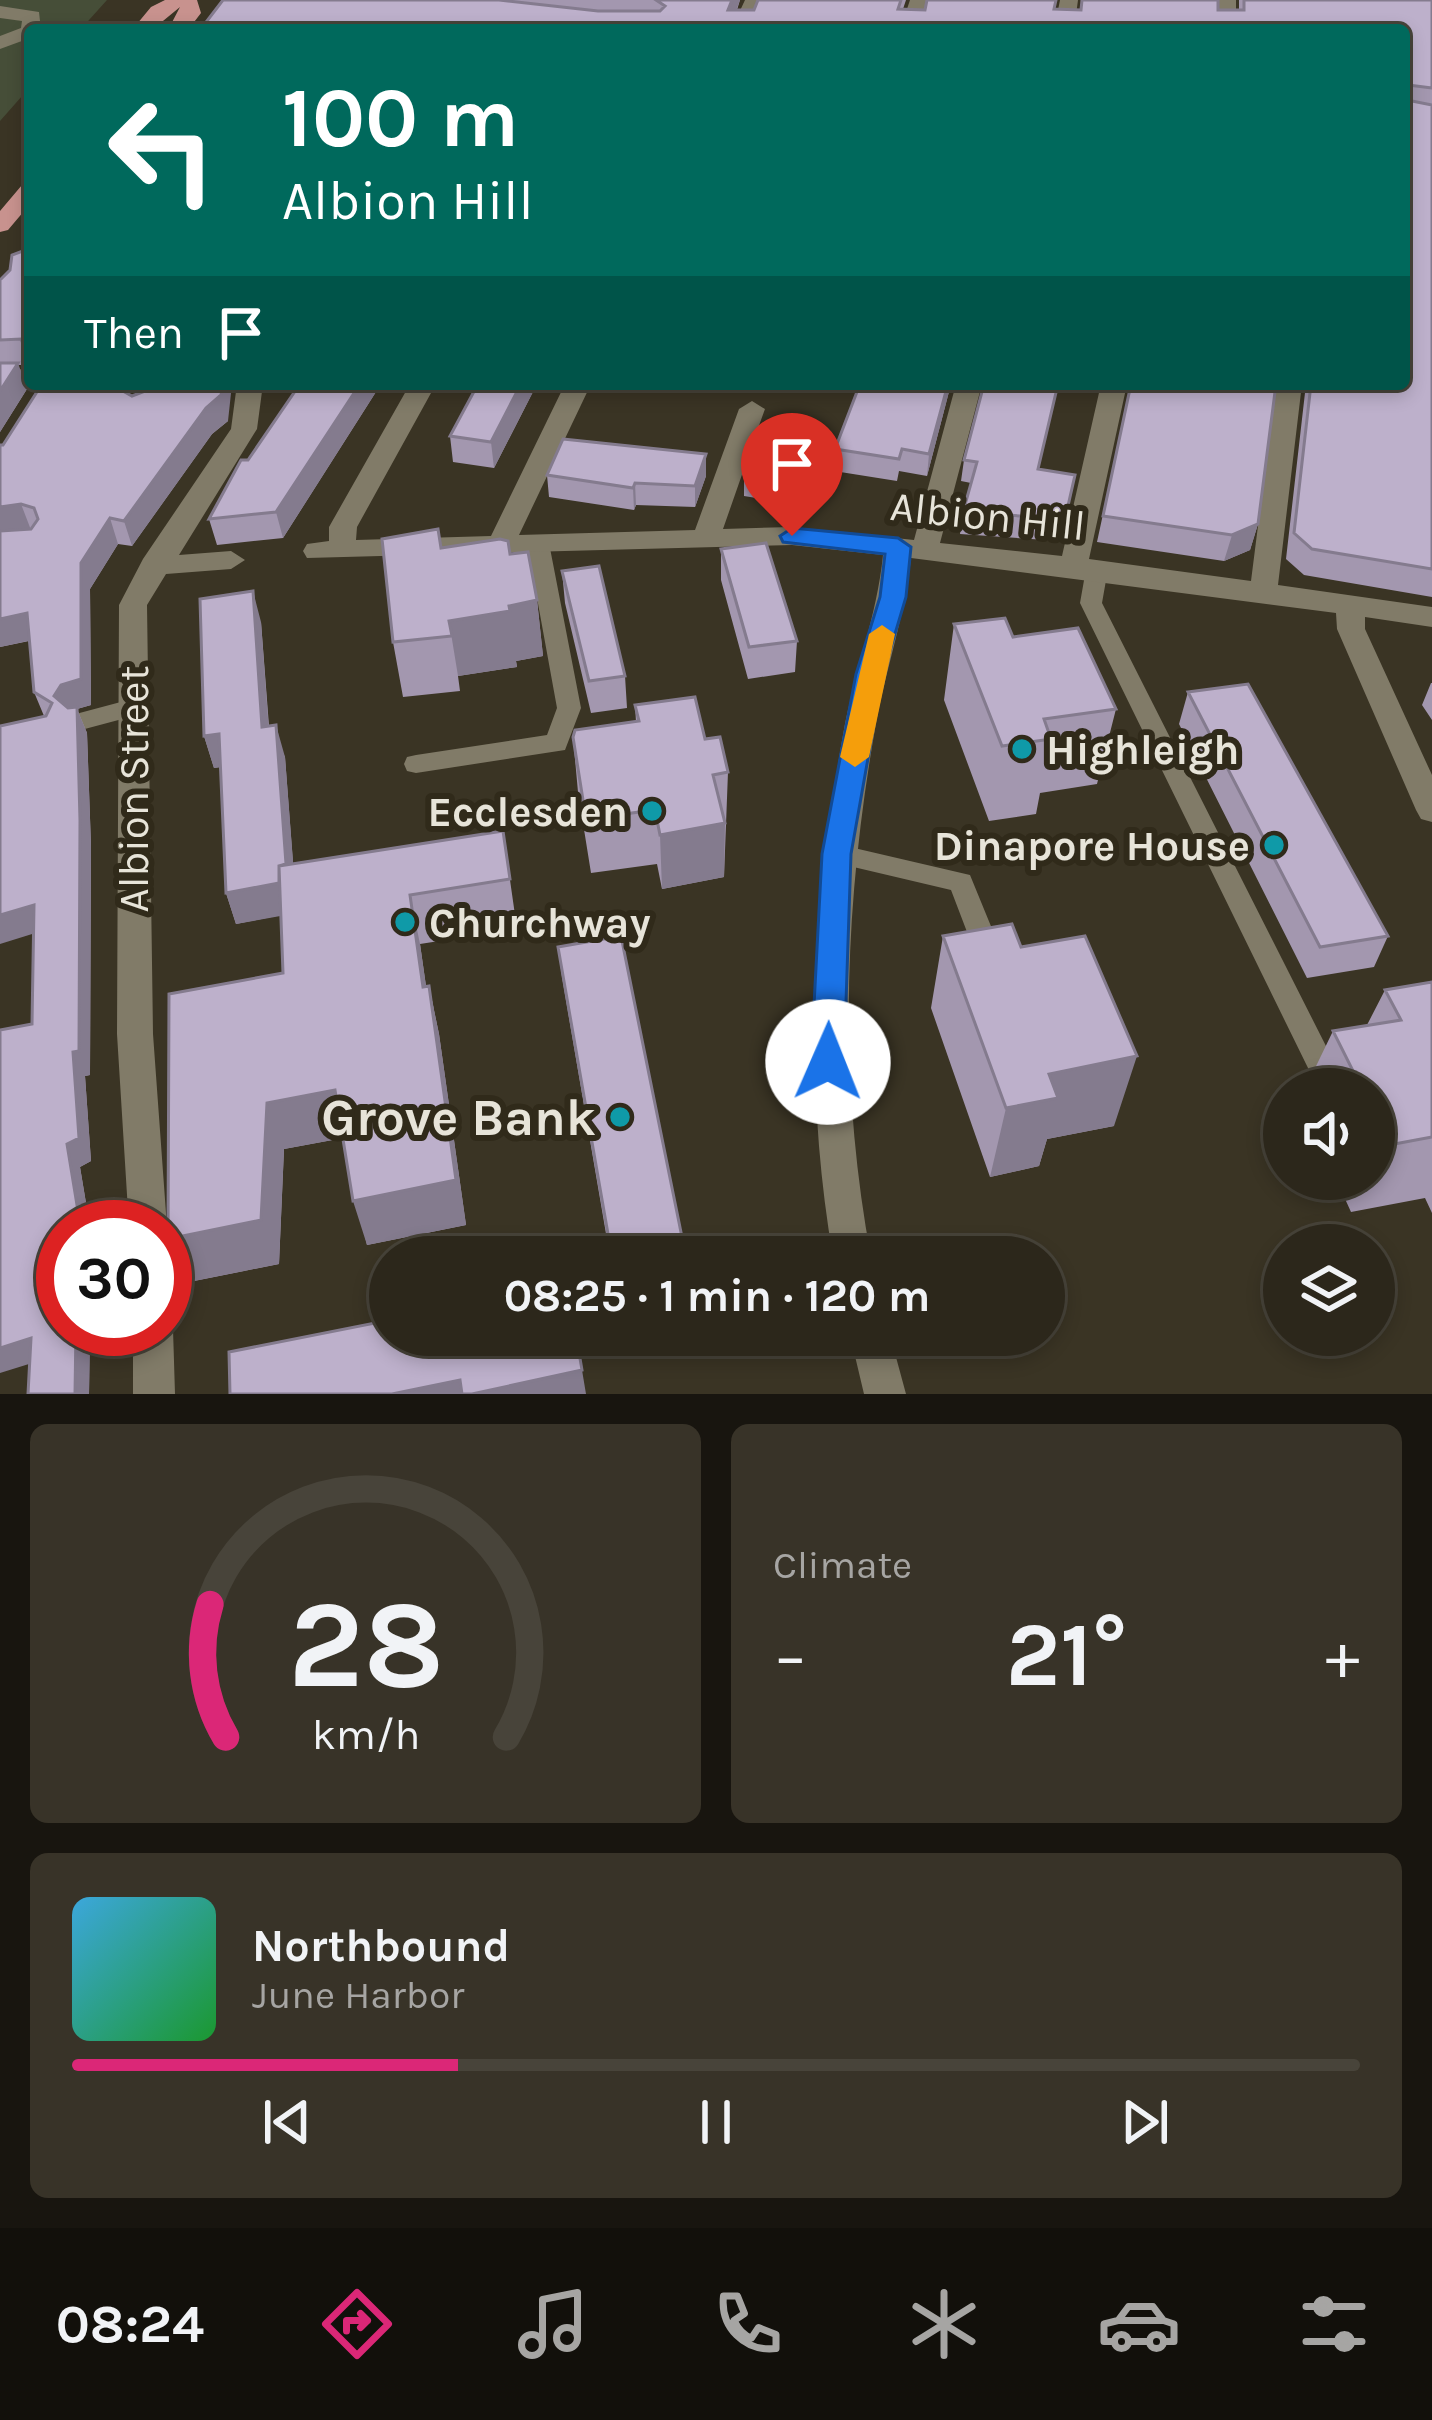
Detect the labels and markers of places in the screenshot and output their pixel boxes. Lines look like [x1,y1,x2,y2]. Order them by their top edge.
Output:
pin [741,413,843,536]
place label: Highleigh [1046,725,1239,775]
marker: Highleigh [1009,736,1035,762]
place label: Ecclesden [427,787,628,837]
marker: Ecclesden [639,798,665,824]
place label: Dinapore House [934,821,1250,871]
marker: Dinapore House [1261,832,1287,858]
place label: Churchway [429,898,651,948]
marker: Churchway [392,909,418,935]
place label: Grove Bank [321,1088,596,1148]
marker: Grove Bank [607,1104,633,1130]

